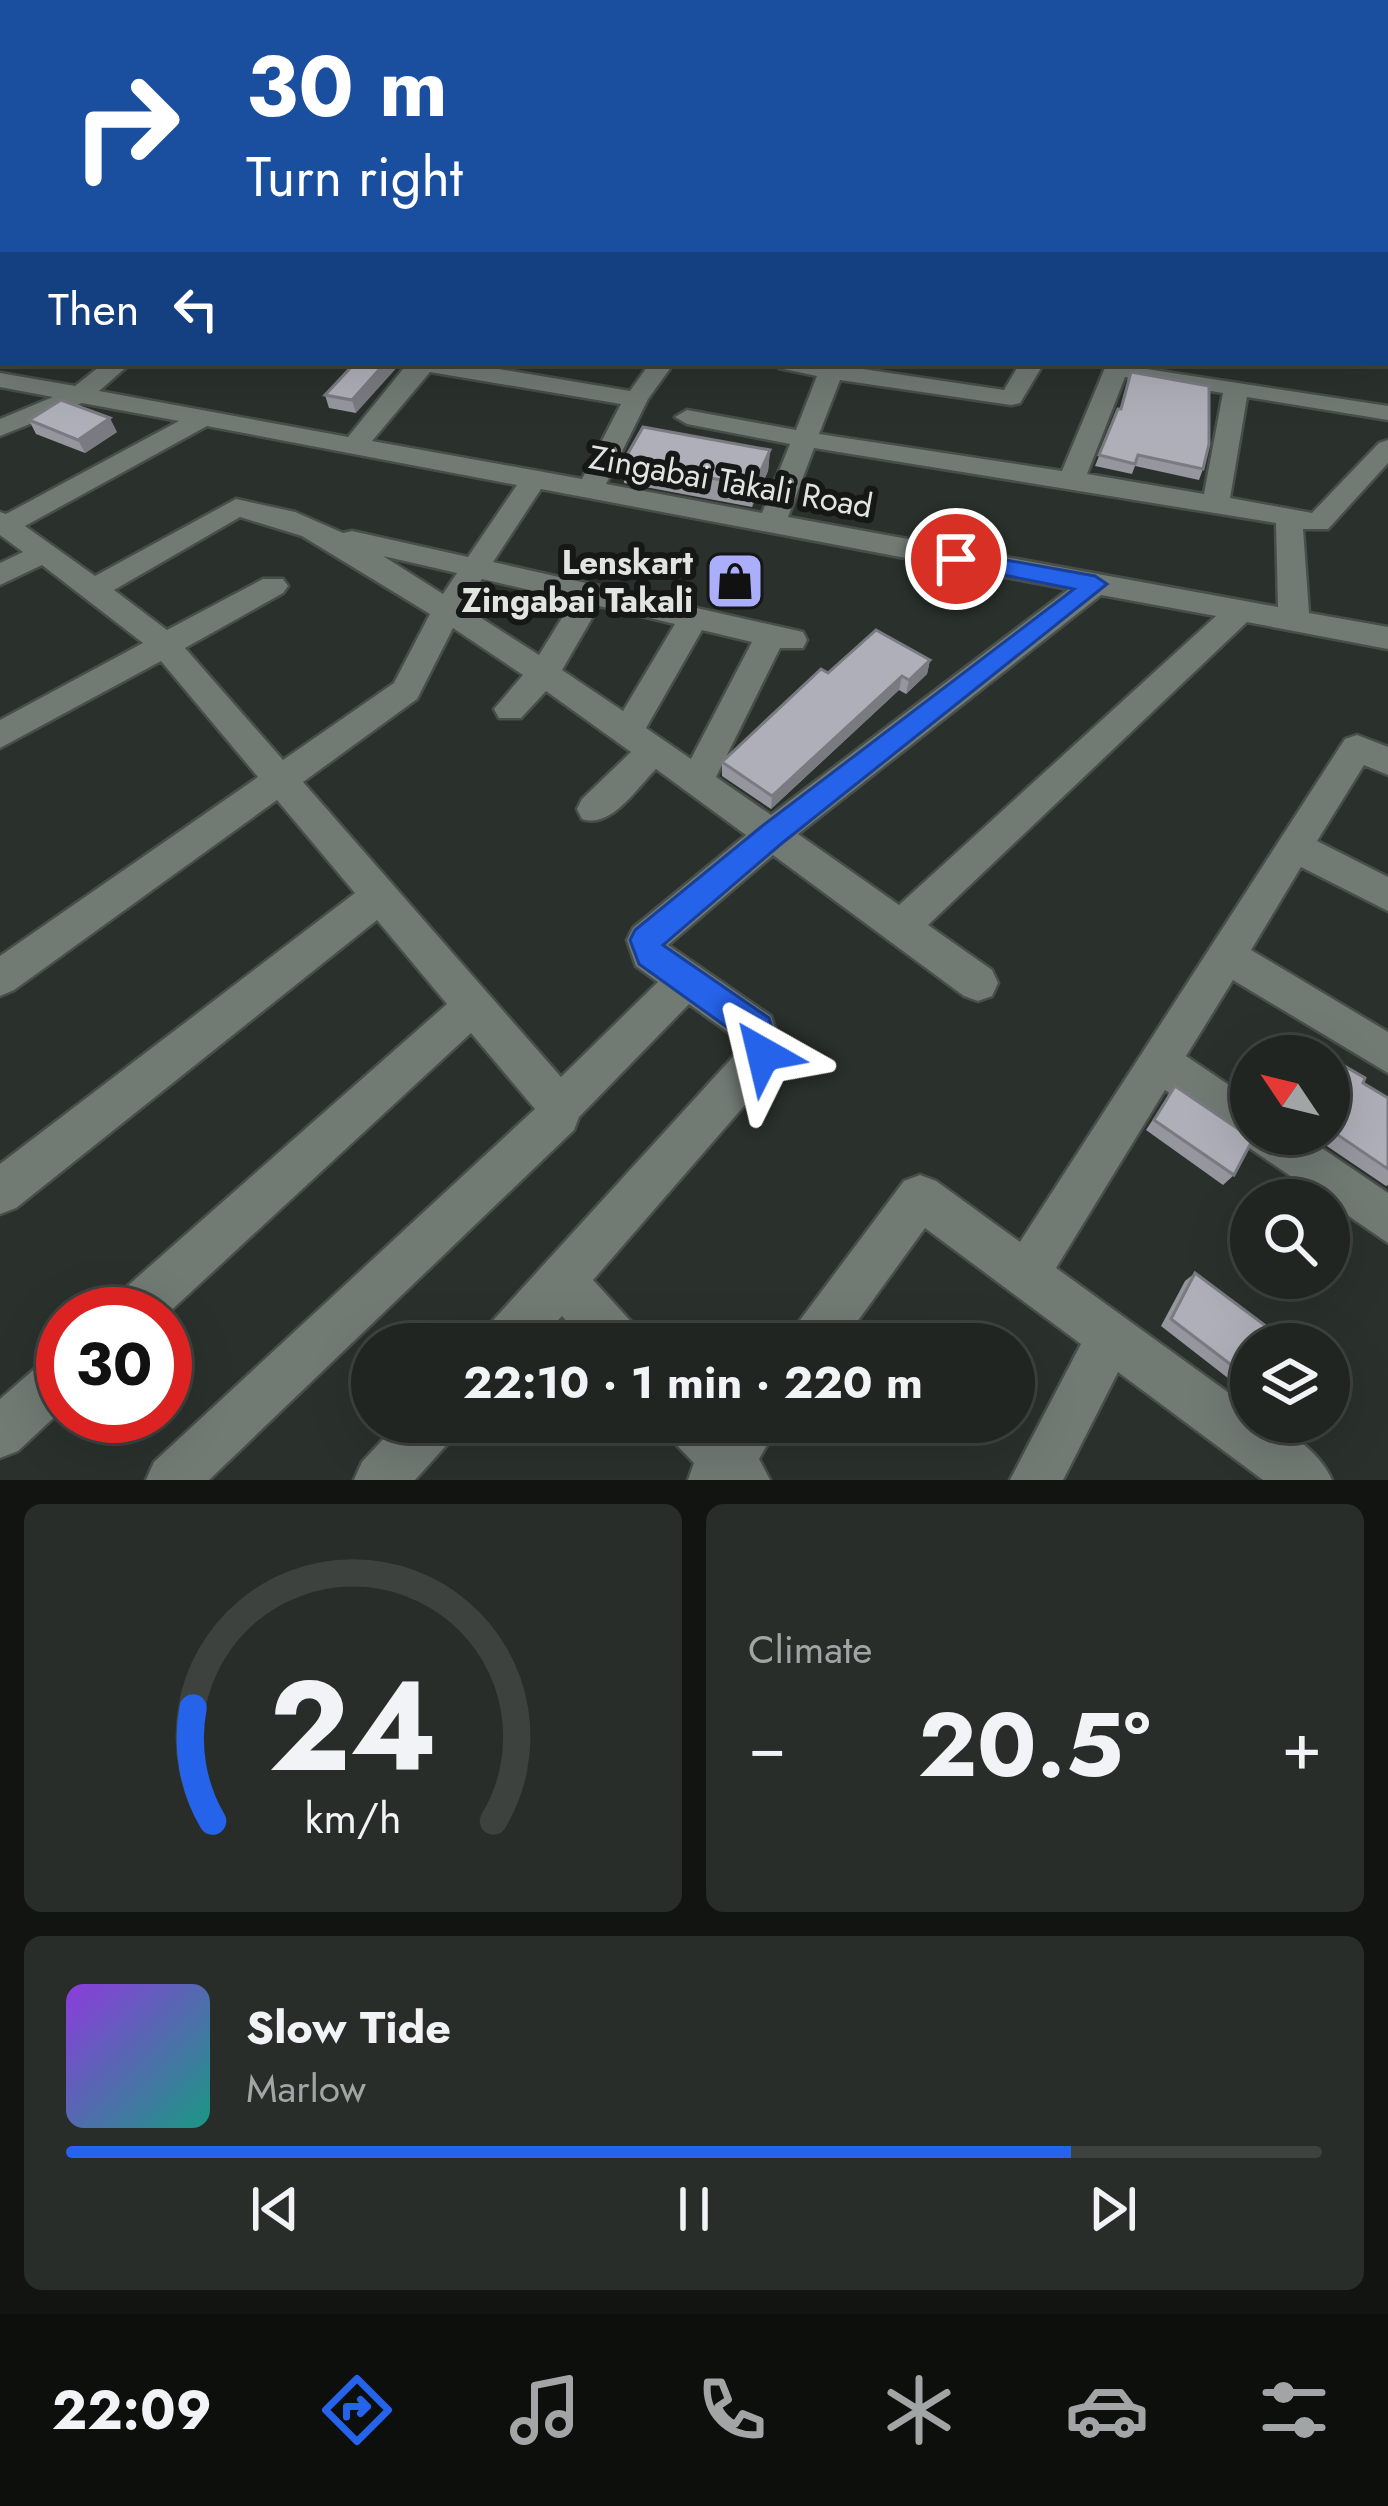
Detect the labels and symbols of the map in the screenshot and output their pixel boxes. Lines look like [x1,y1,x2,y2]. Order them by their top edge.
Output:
street label: Zingabai Takali Road [585,433,876,530]
pin [905,508,1007,610]
place label: Lenskart Zingabai Takali [462,539,693,624]
shop icon: Lenskart Zingabai Takali [704,550,766,612]
position arrow [700,991,826,1117]
north arrow [1230,1035,1350,1155]
speed limit sign: 30 [36,1287,192,1443]

